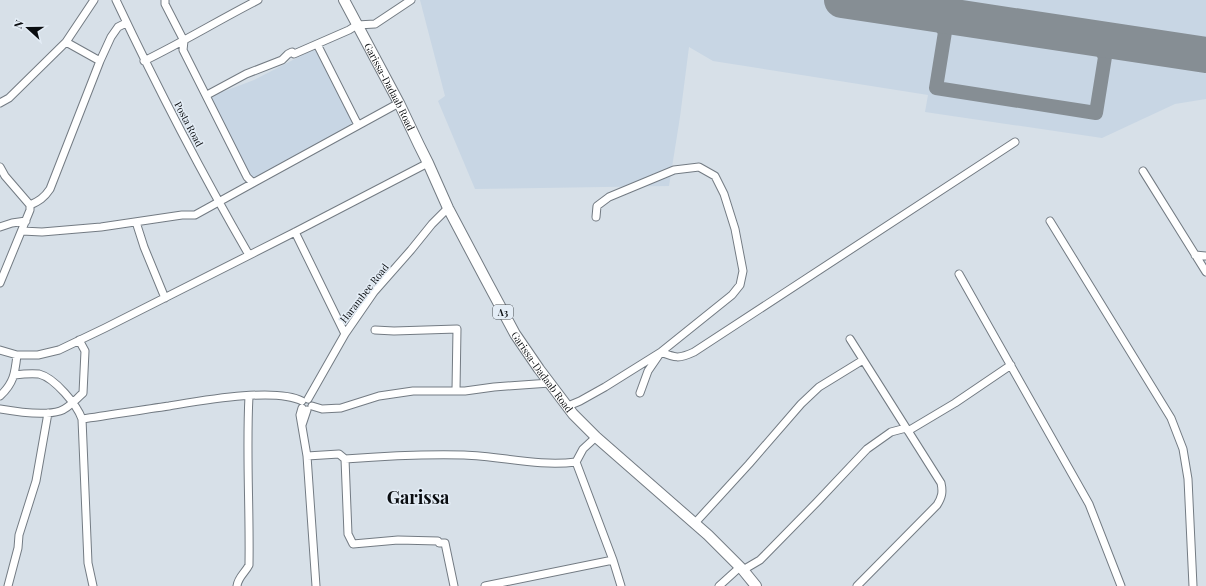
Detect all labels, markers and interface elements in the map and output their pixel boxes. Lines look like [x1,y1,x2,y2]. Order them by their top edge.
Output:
north arrow [8,8,48,48]
text: N [10,18,27,31]
street label: Garissa-Dadaab Road [361,40,418,133]
street label: Posta Road [171,99,207,149]
street label: Harambee Road [336,260,392,326]
road number: A3 [493,305,513,319]
street label: Garissa-Dadaab Road [508,328,576,415]
district label: Garissa [387,485,450,509]

